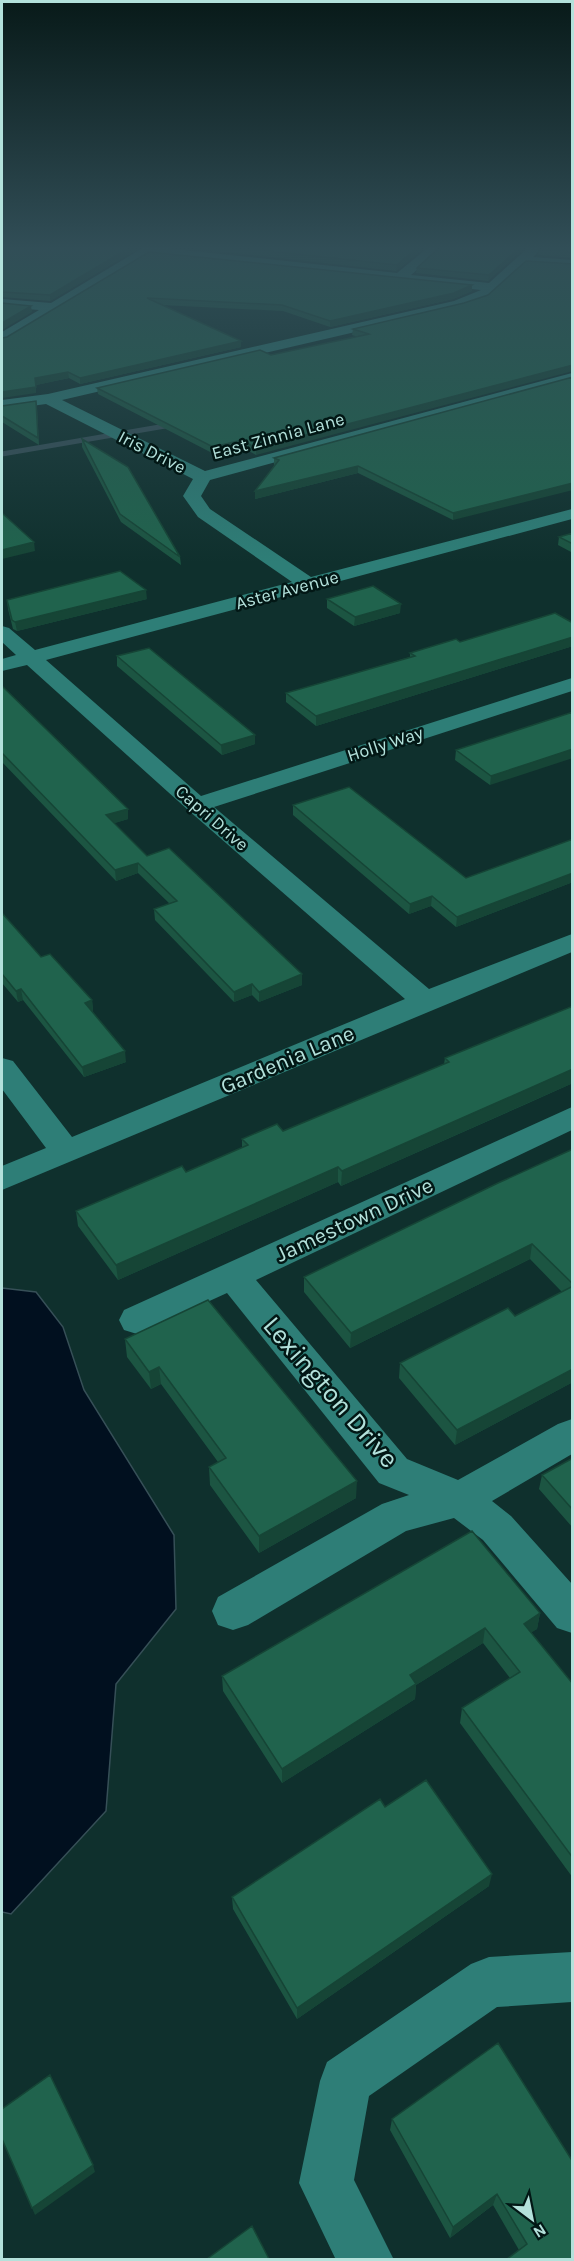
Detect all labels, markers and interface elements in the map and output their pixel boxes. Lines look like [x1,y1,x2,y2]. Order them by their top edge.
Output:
street label: East Zinnia Lane [209,408,347,464]
street label: Iris Drive [115,426,189,478]
street label: Aster Avenue [233,566,341,614]
street label: Holly Way [344,721,426,767]
street label: Capri Drive [171,780,253,856]
street label: Gardenia Lane [217,1020,358,1100]
street label: Jamestown Drive [272,1172,437,1268]
street label: Lexington Drive [256,1310,406,1474]
north arrow [502,2189,562,2249]
text: N [530,2220,550,2242]

